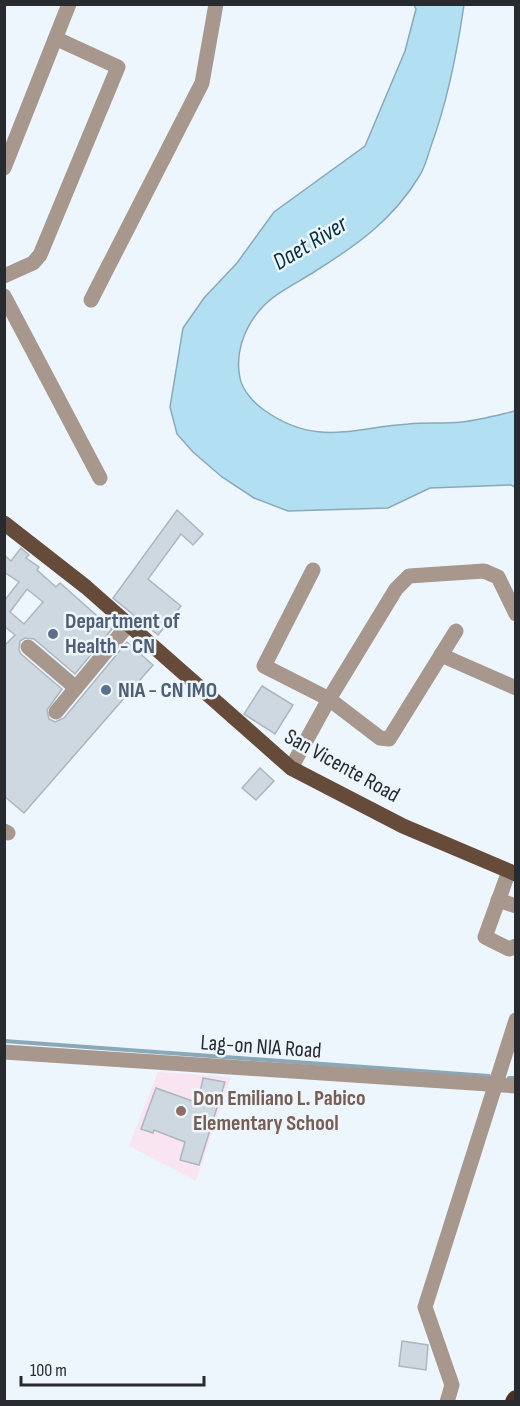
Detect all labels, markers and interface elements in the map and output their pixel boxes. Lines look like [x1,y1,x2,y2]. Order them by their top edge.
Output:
water label: Daet River [267,209,354,276]
place label: Department of Health - CN [65,608,181,660]
marker: Department of Health - CN [46,627,60,641]
place label: NIA - CN IMO [118,677,217,704]
marker: NIA - CN IMO [99,683,113,697]
street label: San Vicente Road [280,723,404,809]
street label: Lag-on NIA Road [200,1029,322,1065]
place label: Don Emiliano L. Pabico Elementary School [193,1085,366,1137]
marker: Don Emiliano L. Pabico Elementary School [174,1104,188,1118]
scale bar [21,1349,204,1387]
text: 100 m [30,1360,67,1381]

